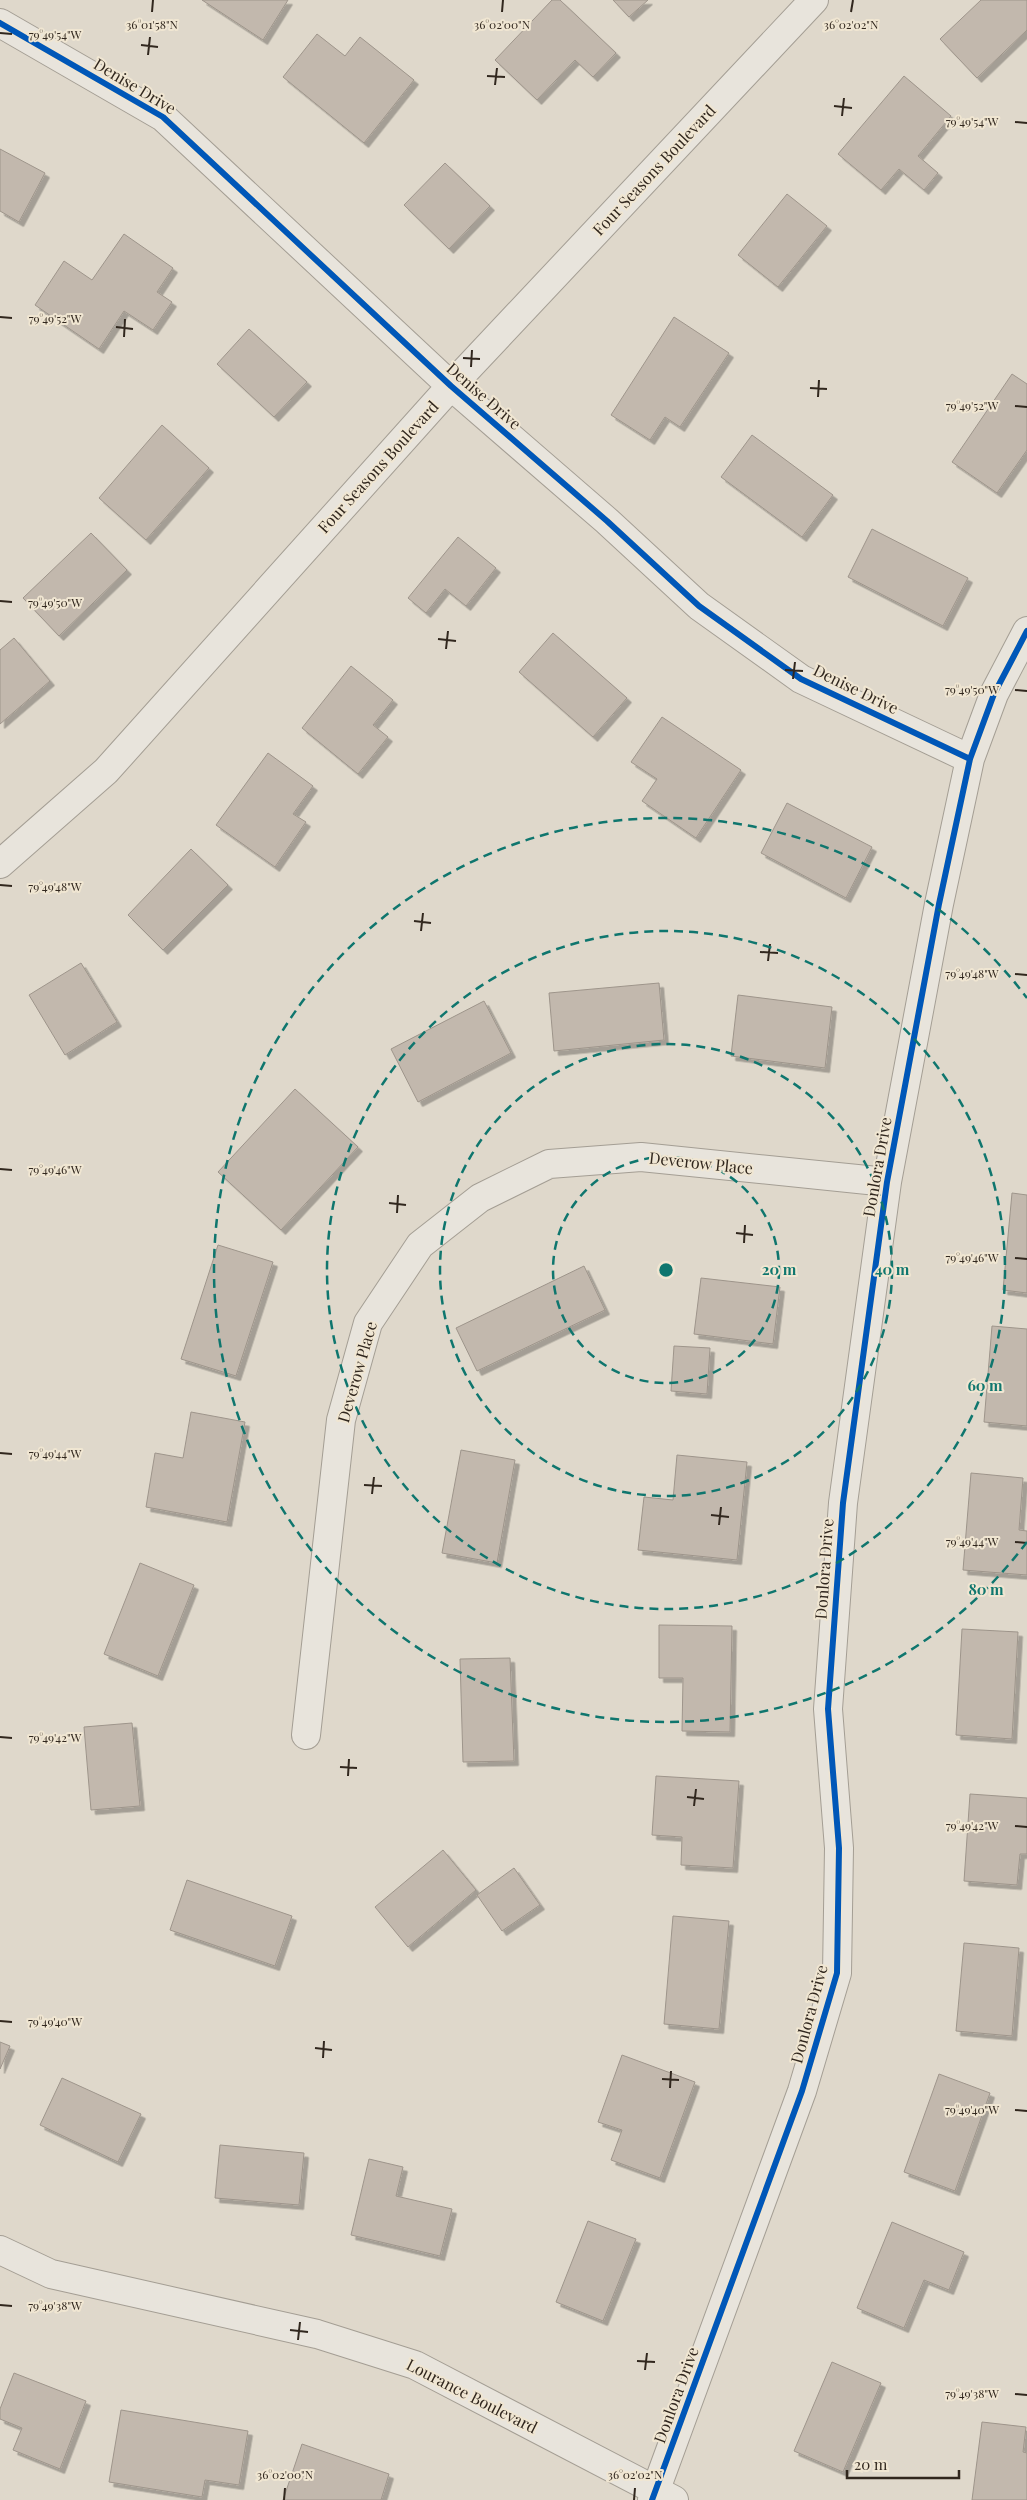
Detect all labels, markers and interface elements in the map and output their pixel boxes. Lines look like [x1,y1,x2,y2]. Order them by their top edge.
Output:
text: 36°01'58"N [126,16,179,32]
text: 36°02'00"N [474,16,531,32]
text: 36°02'02"N [824,16,879,32]
text: 79°49'54"W [29,26,81,42]
street label: Denise Drive [90,53,180,118]
street label: Four Seasons Boulevard [588,100,720,239]
text: 79°49'54"W [946,113,998,129]
text: 79°49'52"W [29,310,81,326]
street label: Denise Drive [443,357,526,434]
street label: Four Seasons Boulevard [313,396,443,537]
text: 79°49'52"W [946,397,998,413]
text: 79°49'50"W [28,594,82,610]
street label: Denise Drive [810,659,902,718]
text: 79°49'50"W [945,681,999,697]
text: 79°49'48"W [28,878,82,894]
text: 79°49'48"W [945,965,999,981]
street label: Donlora Drive [857,1115,896,1219]
street label: Deverow Place [648,1147,754,1178]
text: 79°49'46"W [28,1161,82,1177]
text: 79°49'46"W [945,1249,999,1265]
text: 20 m [762,1259,797,1279]
text: 40 m [875,1259,910,1279]
centre of rings [657,1261,675,1279]
street label: Deverow Place [332,1319,381,1425]
text: 60 m [967,1375,1003,1395]
text: 79°49'44"W [29,1445,81,1461]
street label: Donlora Drive [810,1518,838,1620]
text: 79°49'44"W [946,1533,998,1549]
text: 80 m [968,1579,1004,1599]
text: 79°49'42"W [29,1729,81,1745]
text: 79°49'42"W [946,1817,998,1833]
street label: Donlora Drive [785,1962,832,2065]
text: 79°49'40"W [28,2013,82,2029]
text: 79°49'40"W [945,2101,999,2117]
text: 79°49'38"W [28,2297,82,2313]
street label: Donlora Drive [648,2344,703,2446]
street label: Lourance Boulevard [403,2353,541,2438]
text: 79°49'38"W [945,2385,999,2401]
scale bar [847,2448,960,2480]
text: 20 m [854,2454,888,2474]
text: 36°02'00"N [257,2466,314,2482]
text: 36°02'02"N [608,2466,663,2482]

